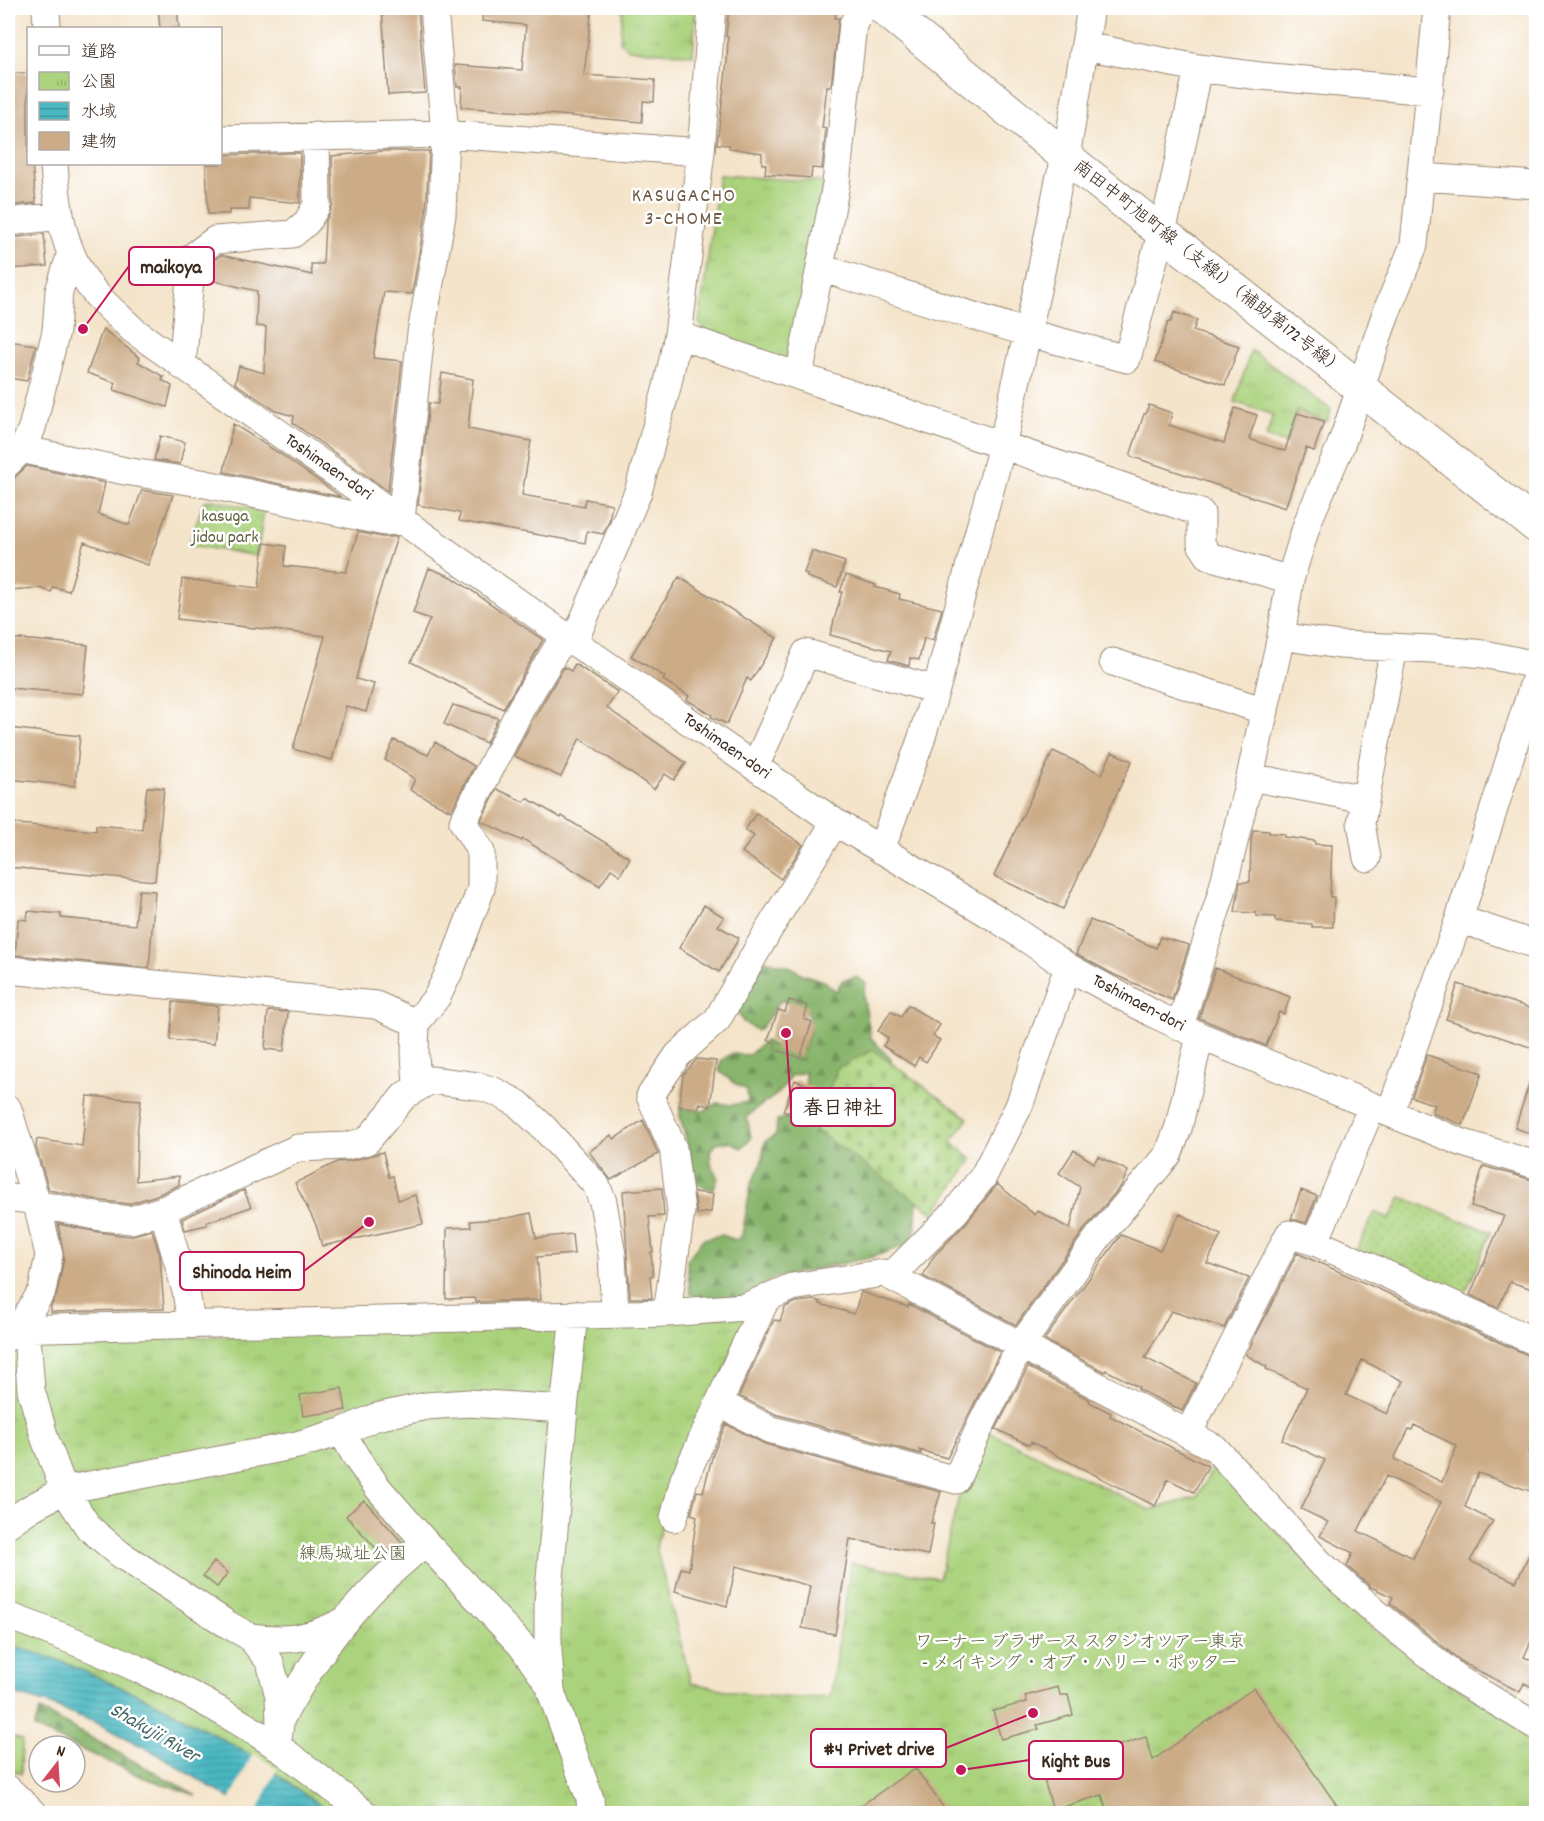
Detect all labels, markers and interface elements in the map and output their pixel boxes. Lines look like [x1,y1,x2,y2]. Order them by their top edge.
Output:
legend [27,27,222,165]
text: 道路 [81,41,117,66]
text: 公園 [81,71,117,96]
text: 水域 [81,101,117,126]
text: 建物 [81,131,117,156]
street label: 南田中町旭町線（支線1）（補助第172号線） [1067,155,1349,383]
district label: KASUGACHO 3-CHOME [632,183,736,234]
callout: maikoya [129,247,214,285]
text: maikoya [140,255,202,283]
street label: Toshimaen-dori [279,428,377,508]
park label: kasuga jidou park [189,505,259,551]
street label: Toshimaen-dori [677,707,775,787]
street label: Toshimaen-dori [1087,969,1189,1039]
callout: 春日神社 [791,1088,895,1126]
text: 春日神社 [803,1096,883,1124]
callout: Shinoda Heim [180,1252,304,1290]
text: Shinoda Heim [192,1260,292,1288]
park label: 練馬城址公園 [299,1543,407,1568]
park label: ワーナー ブラザース スタジオツアー東京 - メイキング・オブ・ハリー・ポッター [915,1631,1245,1677]
water label: Shakujii River [104,1697,206,1772]
callout: #4 Privet drive [811,1729,946,1767]
north arrow [27,1734,87,1794]
text: #4 Privet drive [823,1737,935,1765]
text: N [54,1740,68,1764]
callout: Kight Bus [1029,1741,1123,1779]
text: Kight Bus [1041,1749,1111,1777]

